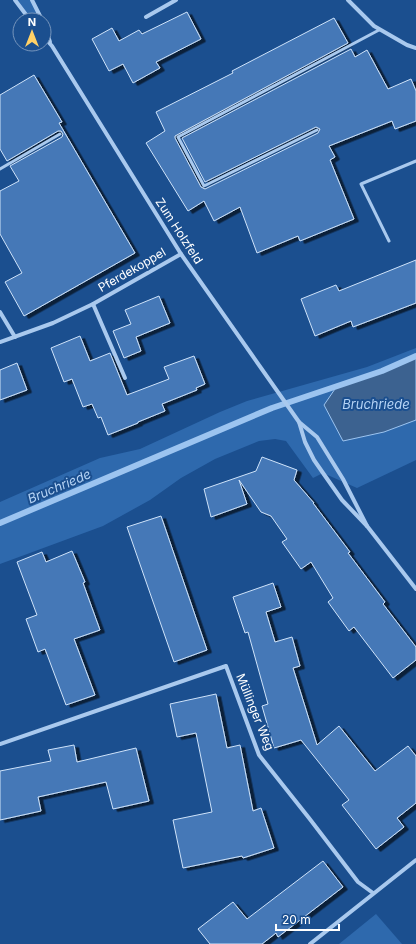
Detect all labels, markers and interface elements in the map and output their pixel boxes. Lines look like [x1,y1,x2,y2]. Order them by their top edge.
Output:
north arrow [12,12,52,52]
text: N [28,15,36,29]
street label: Zum Holzfeld [153,195,206,266]
street label: Pferdekoppel [95,244,168,295]
water label: Bruchriede [342,396,410,412]
water label: Bruchriede [25,465,93,507]
street label: Müllinger Weg [233,671,278,752]
scale bar [276,906,339,932]
text: 20 m [282,912,311,927]

